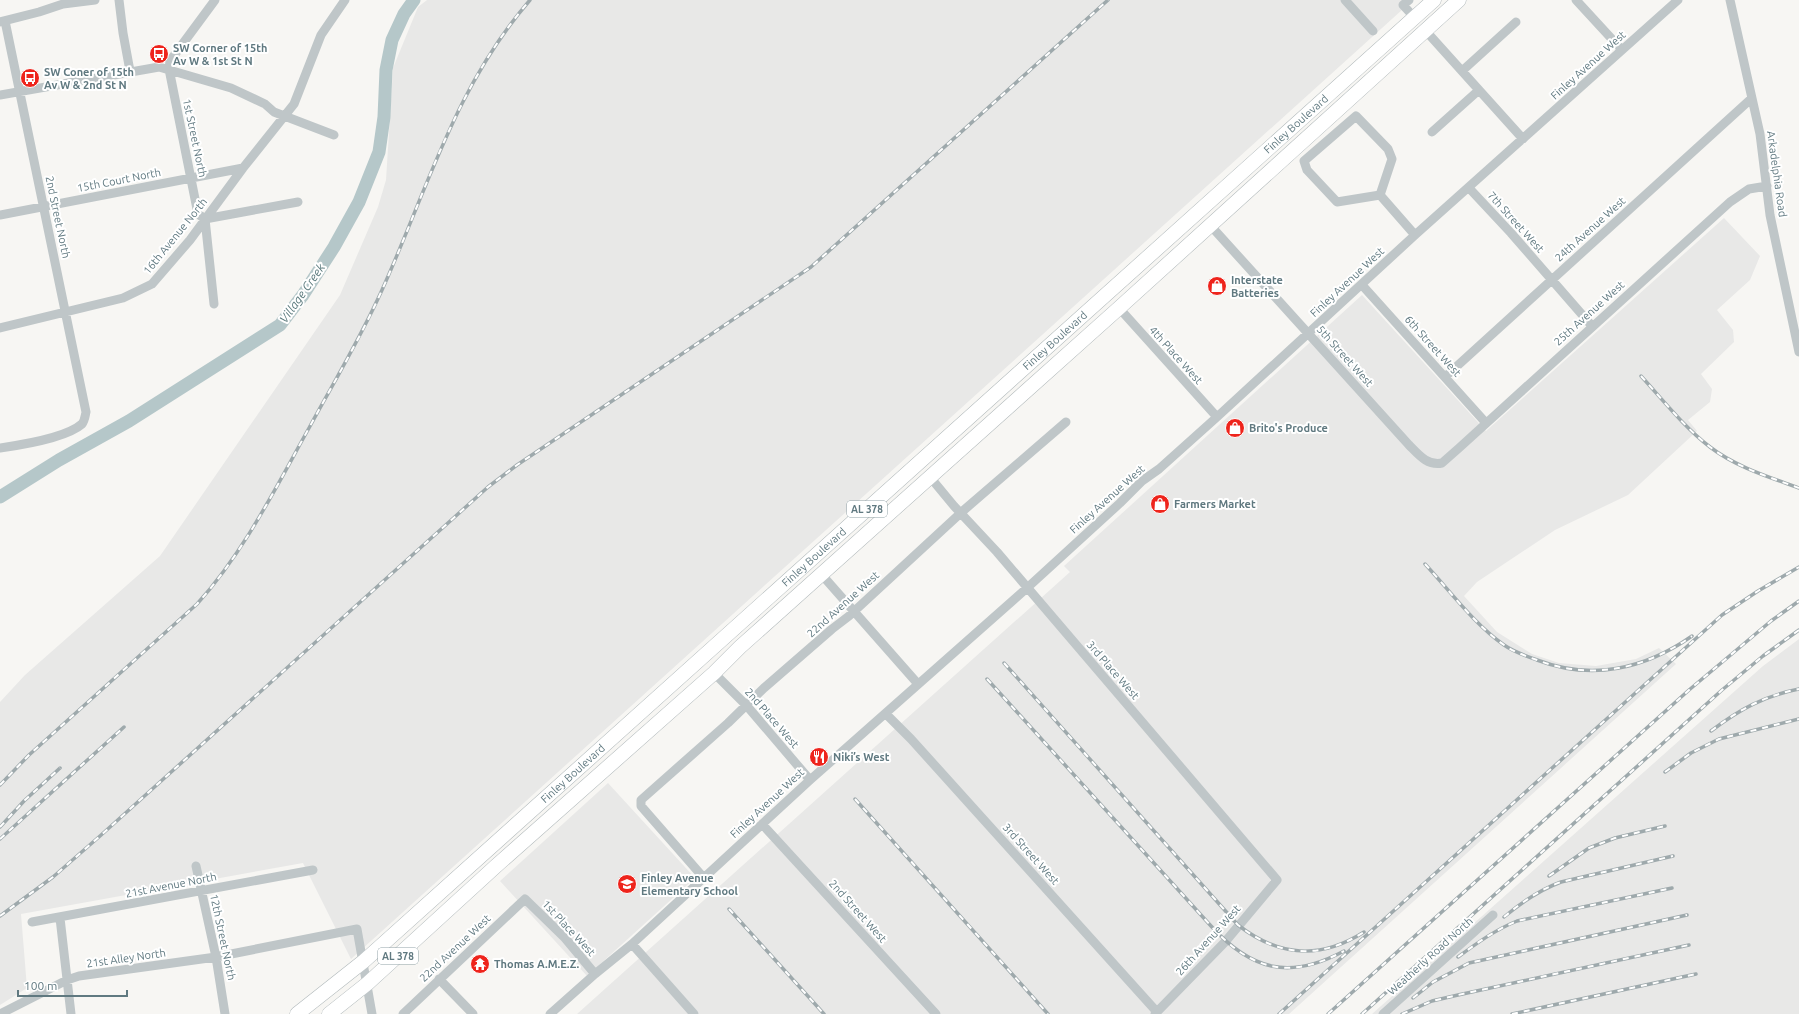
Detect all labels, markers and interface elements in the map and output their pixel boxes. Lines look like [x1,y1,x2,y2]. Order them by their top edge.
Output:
street label: Finley Avenue West [1548,28,1628,102]
place label: SW Corner of 15th Av W & 1st St N [173,42,267,67]
bus stop icon: SW Corner of 15th Av W & 1st St N [148,43,170,65]
place label: SW Coner of 15th Av W & 2nd St N [44,66,134,91]
bus stop icon: SW Coner of 15th Av W & 2nd St N [19,67,41,89]
street label: Finley Boulevard [1261,92,1330,156]
street label: 1st Street North [181,98,209,178]
street label: Arkadelphia Road [1765,130,1789,218]
street label: 15th Court North [76,166,162,194]
street label: 2nd Street North [43,175,73,259]
street label: 7th Street West [1486,189,1547,255]
street label: 24th Avenue West [1552,194,1628,264]
street label: 16th Avenue North [141,196,209,276]
street label: Finley Avenue West [1308,244,1387,319]
water label: Village Creek [277,260,328,325]
place label: Interstate Batteries [1231,274,1283,299]
shop icon: Interstate Batteries [1206,275,1228,297]
street label: 25th Avenue West [1551,278,1627,348]
street label: Finley Boulevard [1020,309,1089,372]
street label: 6th Street West [1403,313,1464,379]
street label: 5th Street West [1315,323,1376,389]
street label: 4th Place West [1147,324,1205,387]
shop icon: Brito's Produce [1224,417,1246,439]
place label: Brito's Produce [1249,422,1328,434]
street label: Finley Avenue West [1067,462,1147,536]
shop icon: Farmers Market [1149,493,1171,515]
place label: Farmers Market [1174,498,1256,510]
road number: AL 378 [847,501,887,517]
street label: Finley Boulevard [779,525,848,589]
street label: 22nd Avenue West [805,568,882,639]
street label: 3rd Place West [1084,638,1142,702]
street label: 2nd Place West [743,686,802,751]
street label: Finley Boulevard [538,742,607,805]
restaurant icon: Niki’s West [808,746,830,768]
place label: Niki’s West [833,751,890,763]
street label: Finley Avenue West [728,765,807,840]
street label: 3rd Street West [1001,821,1062,887]
street label: 21st Avenue North [124,870,218,900]
place label: Finley Avenue Elementary School [641,872,739,897]
school or university icon: Finley Avenue Elementary School [616,873,638,895]
street label: 2nd Street West [827,877,890,945]
street label: 12th Street North [208,893,238,981]
street label: 1st Place West [540,898,598,959]
street label: 26th Avenue West [1173,902,1243,978]
street label: 22nd Avenue West [417,912,493,984]
street label: Weatherly Road North [1385,915,1475,997]
street label: 21st Alley North [86,946,166,970]
road number: AL 378 [378,948,418,964]
temple icon: Thomas A.M.E.Z. [469,953,491,975]
place label: Thomas A.M.E.Z. [494,958,580,970]
scale bar [18,972,127,998]
text: 100 m [24,979,57,992]

